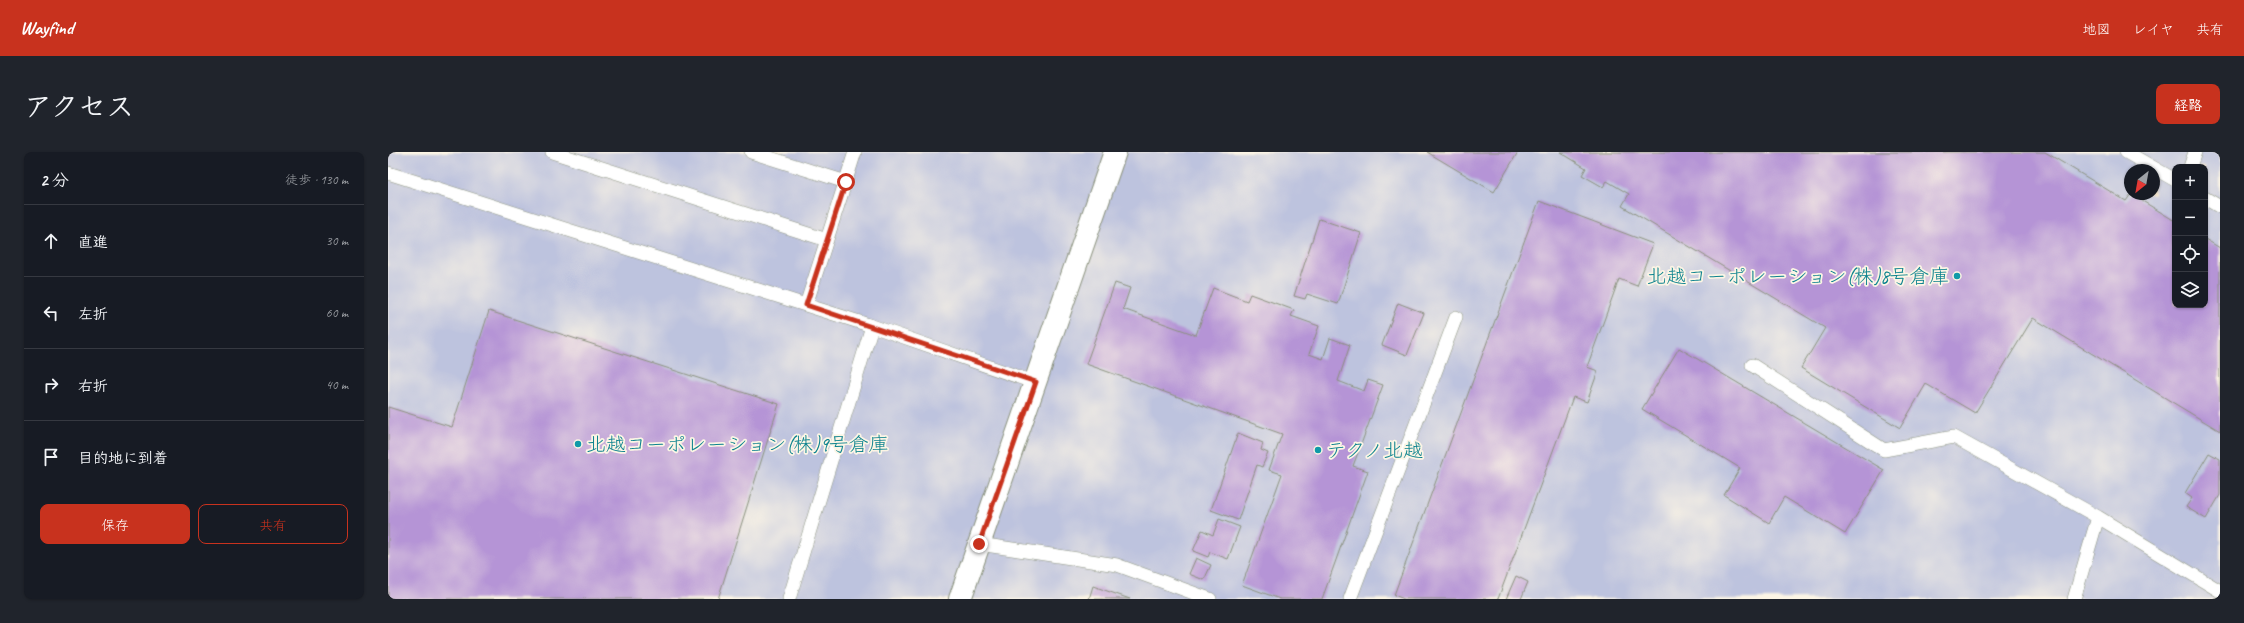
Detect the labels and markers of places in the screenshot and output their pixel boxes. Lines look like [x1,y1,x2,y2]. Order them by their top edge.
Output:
place label: 北越コーポレーション(株)8号倉庫 [1646,264,1949,289]
marker: 北越コーポレーション(株)8号倉庫 [1952,271,1962,281]
place label: 北越コーポレーション(株)9号倉庫 [586,432,889,457]
place label: テクノ北越 [1326,438,1423,463]
marker: 北越コーポレーション(株)9号倉庫 [573,439,583,449]
marker: テクノ北越 [1313,445,1323,455]

